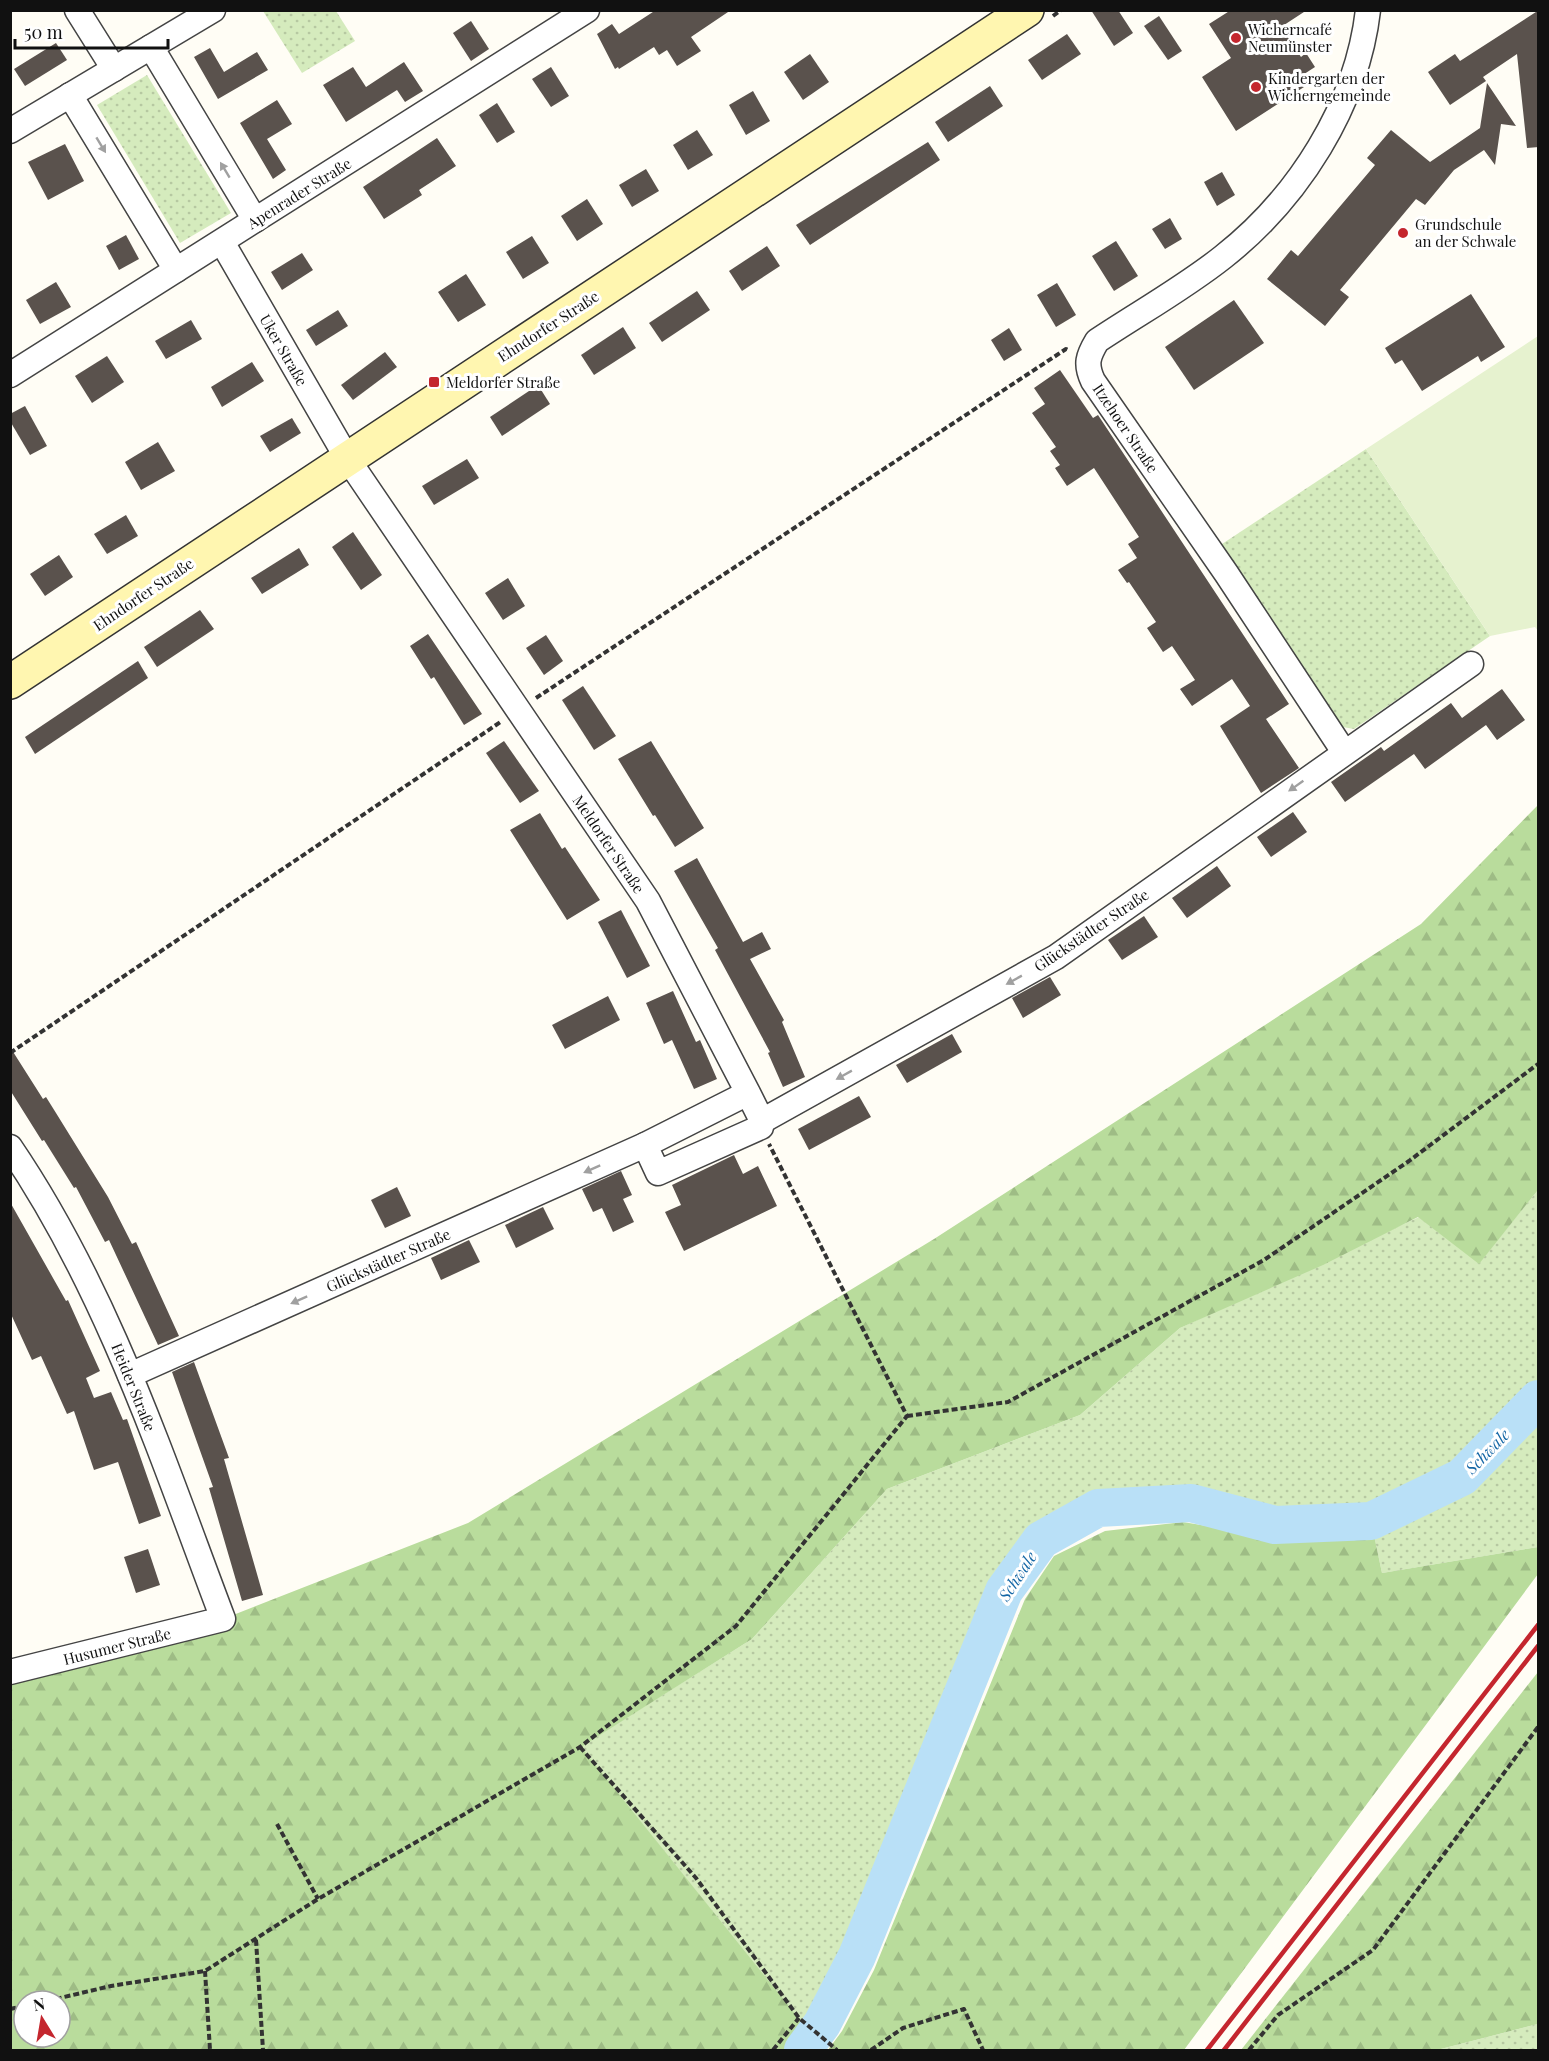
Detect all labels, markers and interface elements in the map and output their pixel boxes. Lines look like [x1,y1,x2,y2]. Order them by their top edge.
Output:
scale bar [15,12,168,50]
place label: Wicherncafé Neumünster [1247,19,1332,56]
text: 50 m [24,20,63,44]
marker: Wicherncafé Neumünster [1229,31,1243,45]
place label: Kindergarten der Wicherngemeinde [1267,68,1391,105]
marker: Kindergarten der Wicherngemeinde [1249,80,1263,94]
one-way arrow [95,137,106,153]
street label: Apenrader Straße [242,153,355,234]
one-way arrow [219,162,230,178]
place label: Grundschule an der Schwale [1415,214,1516,251]
marker: Grundschule an der Schwale [1396,226,1410,240]
street label: Ehndorfer Straße [494,286,602,366]
street label: Uker Straße [255,311,313,389]
place label: Meldorfer Straße [446,372,560,392]
marker: Meldorfer Straße [427,375,441,389]
street label: Itzehoer Straße [1089,379,1163,477]
street label: Ehndorfer Straße [89,553,197,635]
one-way arrow [1288,780,1304,791]
street label: Meldorfer Straße [569,791,649,897]
street label: Glückstädter Straße [1030,884,1152,976]
one-way arrow [1005,975,1022,985]
one-way arrow [835,1070,852,1080]
one-way arrow [583,1165,601,1174]
street label: Glückstädter Straße [323,1224,453,1296]
one-way arrow [290,1295,307,1304]
street label: Heider Straße [107,1340,161,1434]
water label: Schwale [1460,1424,1514,1479]
water label: Schwale [993,1547,1041,1606]
street label: Husumer Straße [61,1623,173,1669]
north arrow [12,1989,72,2049]
text: N [31,1992,47,2015]

